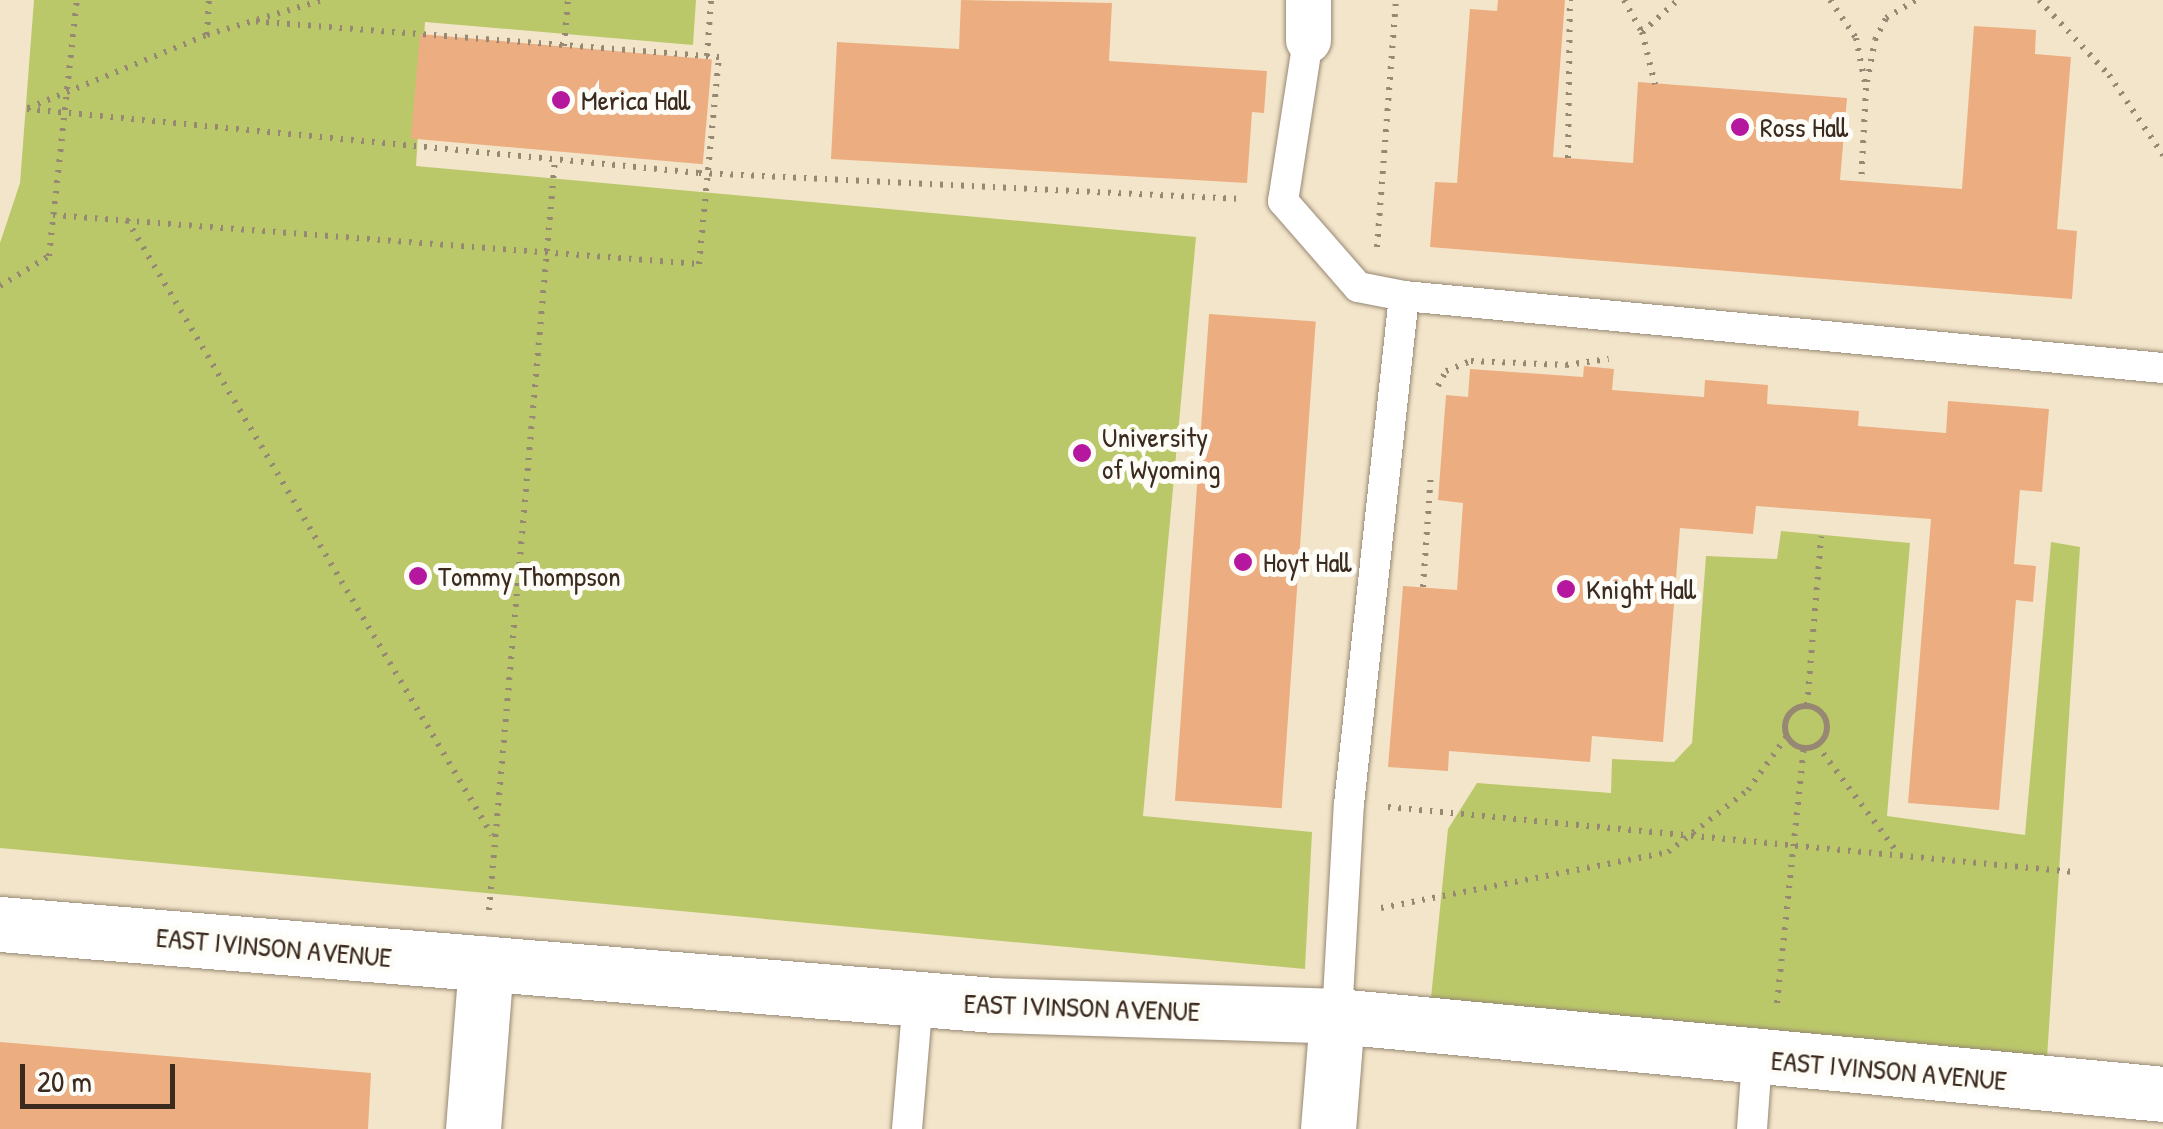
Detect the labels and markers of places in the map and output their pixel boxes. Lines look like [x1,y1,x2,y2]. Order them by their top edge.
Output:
place label: Merica Hall [581,83,690,117]
marker: Merica Hall [550,89,572,111]
place label: Ross Hall [1760,110,1848,144]
marker: Ross Hall [1729,116,1751,138]
place label: University of Wyoming [1102,420,1221,486]
marker: University of Wyoming [1071,442,1093,464]
place label: Hoyt Hall [1263,545,1351,579]
marker: Hoyt Hall [1232,551,1254,573]
place label: Tommy Thompson [438,559,621,593]
marker: Tommy Thompson [407,565,429,587]
place label: Knight Hall [1586,572,1696,606]
marker: Knight Hall [1555,578,1577,600]

